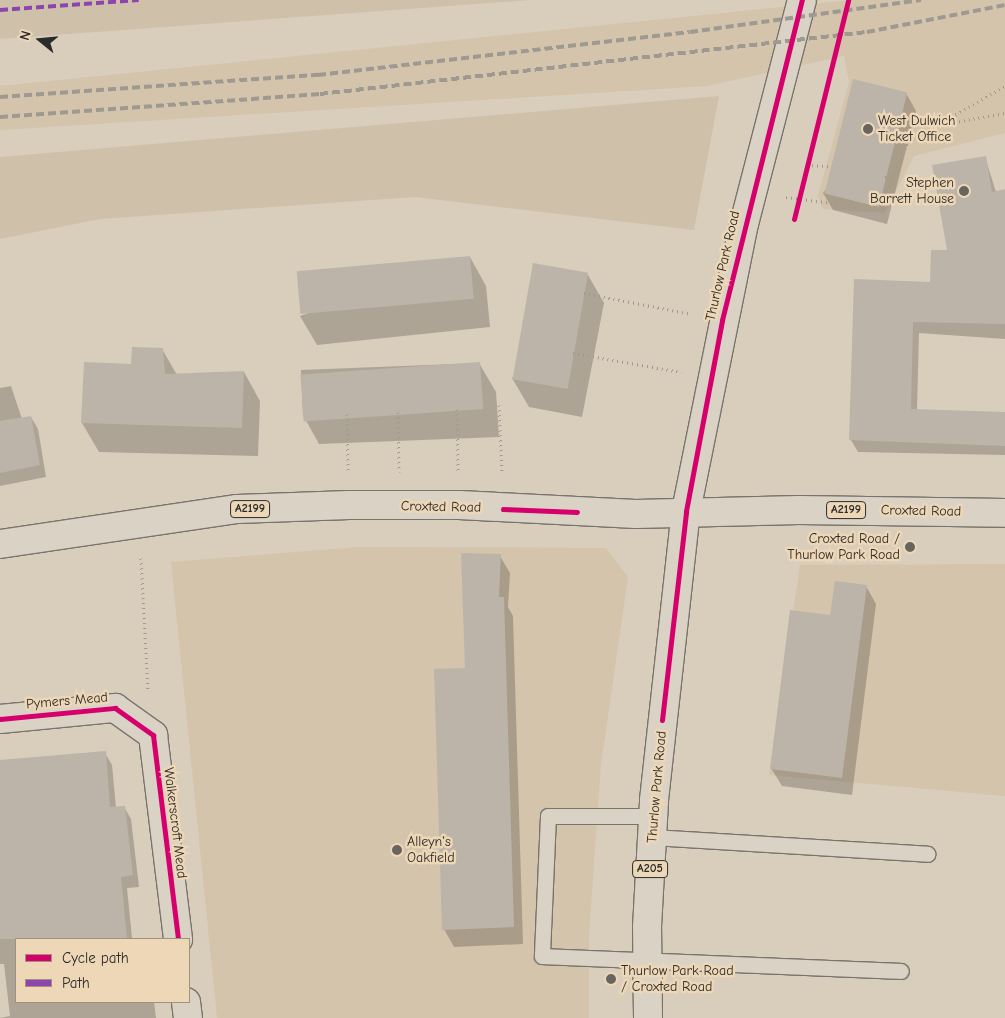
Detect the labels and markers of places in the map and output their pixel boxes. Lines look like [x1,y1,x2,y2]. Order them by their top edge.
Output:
place label: West Dulwich Ticket Office [878,113,956,146]
marker: West Dulwich Ticket Office [862,123,874,135]
place label: Stephen Barrett House [870,175,954,208]
marker: Stephen Barrett House [958,185,970,197]
place label: Croxted Road / Thurlow Park Road [787,531,900,564]
marker: Croxted Road / Thurlow Park Road [904,541,916,553]
place label: Alleyn's Oakfield [407,834,455,866]
marker: Alleyn's Oakfield [391,844,403,856]
place label: Thurlow Park Road / Croxted Road [621,963,734,996]
marker: Thurlow Park Road / Croxted Road [605,973,617,985]

